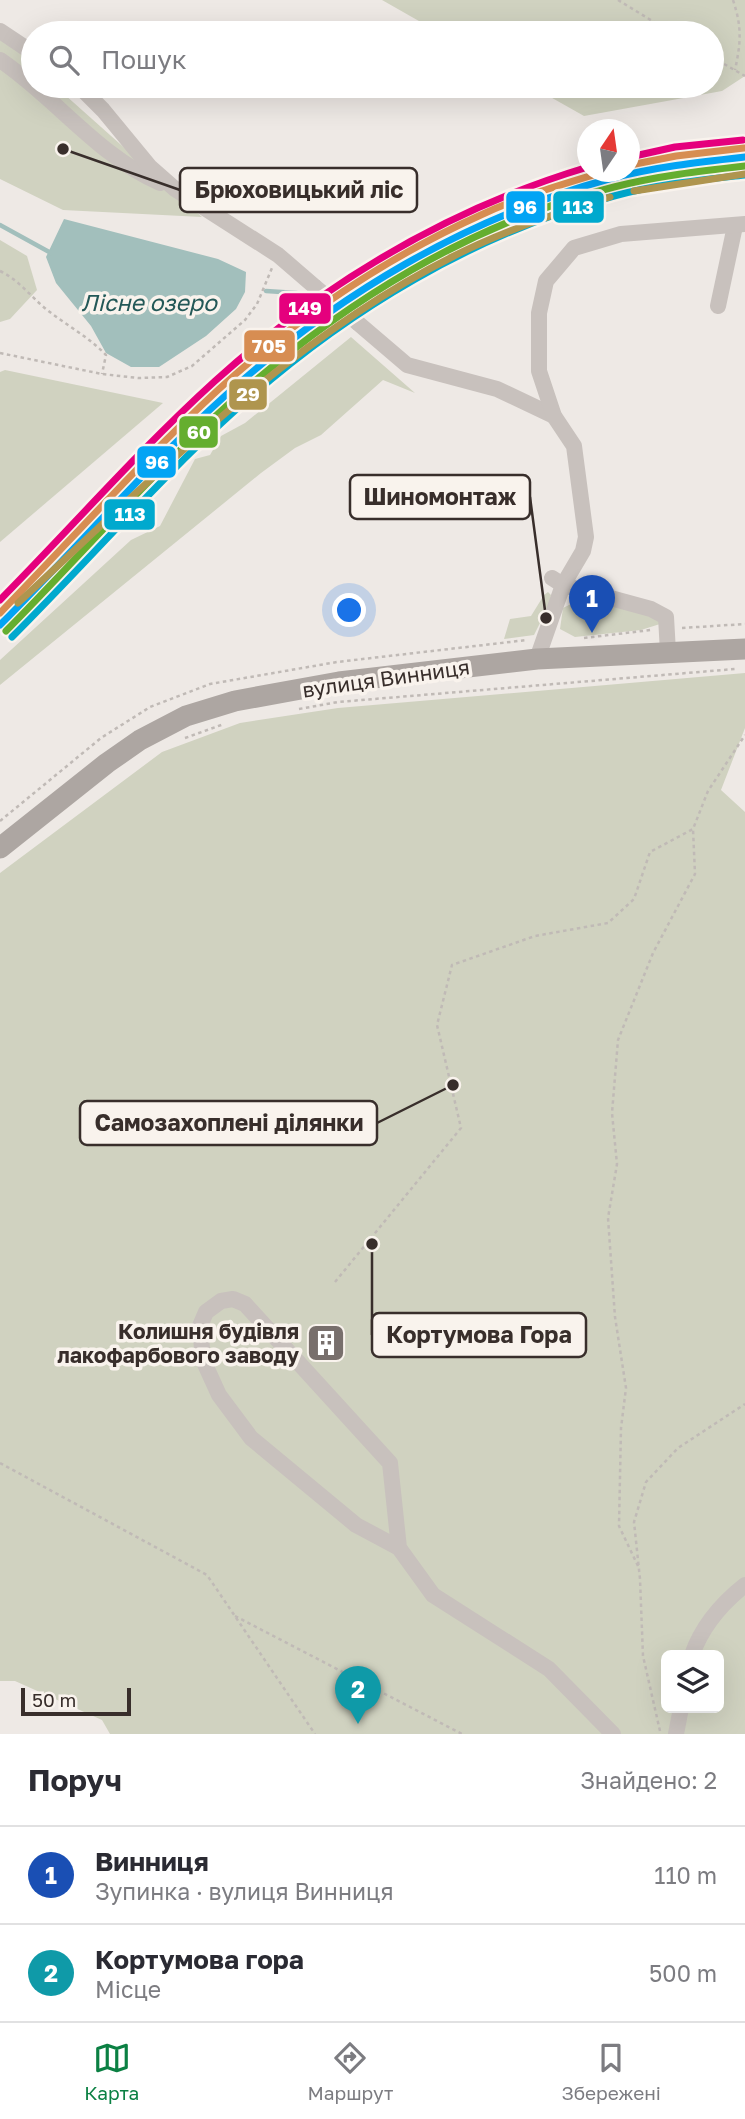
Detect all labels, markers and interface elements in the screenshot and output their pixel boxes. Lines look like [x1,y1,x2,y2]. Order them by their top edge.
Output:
search box [21,21,724,98]
icon: search [45,41,83,79]
text: Пошук [101,44,187,75]
north arrow [577,119,640,182]
callout: Брюховицький ліс [180,168,417,212]
text: Брюховицький ліс [195,175,403,203]
line badge: 96 [505,190,546,224]
line badge: 113 [552,190,605,224]
text: 96 [513,195,537,218]
text: 113 [562,195,594,218]
water label: Лісне озеро [81,288,218,316]
line badge: 149 [278,292,332,325]
text: 149 [288,296,322,319]
line badge: 705 [243,329,296,363]
text: 705 [252,334,286,357]
line badge: 29 [228,378,268,411]
text: 29 [236,382,260,405]
line badge: 60 [178,415,219,449]
text: 60 [187,420,211,443]
line badge: 96 [136,445,177,479]
text: 96 [145,450,169,473]
callout: Шиномонтаж [350,475,530,519]
text: Шиномонтаж [364,482,517,510]
line badge: 113 [103,498,156,531]
text: 113 [114,502,146,525]
pin: 1 [569,575,615,633]
your location [332,593,366,627]
street label: вулиця Винниця [301,653,471,703]
callout: Самозахоплені ділянки [80,1101,377,1145]
text: Самозахоплені ділянки [94,1108,364,1136]
callout: Кортумова Гора [372,1313,586,1357]
place label: Колишня будівля лакофарбового заводу [57,1318,299,1368]
text: Кортумова Гора [386,1320,572,1348]
building icon: Колишня будівля лакофарбового заводу [305,1322,347,1364]
map controls [661,1650,724,1713]
button: layers [661,1650,724,1713]
pin: 2 [335,1666,381,1724]
scale bar [21,1685,131,1717]
text: 50 m [32,1688,76,1711]
text: Поруч [28,1762,122,1798]
text: Знайдено: 2 [580,1766,717,1794]
text: Винниця [95,1846,209,1877]
text: 1 [45,1861,57,1889]
text: 110 m [654,1861,717,1889]
text: Зупинка · вулиця Винниця [95,1877,394,1905]
text: Кортумова гора [95,1944,304,1975]
text: 2 [44,1959,58,1987]
text: 500 m [649,1959,717,1987]
text: Місце [95,1975,161,2003]
tab: Карта [84,2039,139,2104]
tab: Маршрут [307,2039,393,2104]
tab: Збережені [562,2039,661,2104]

